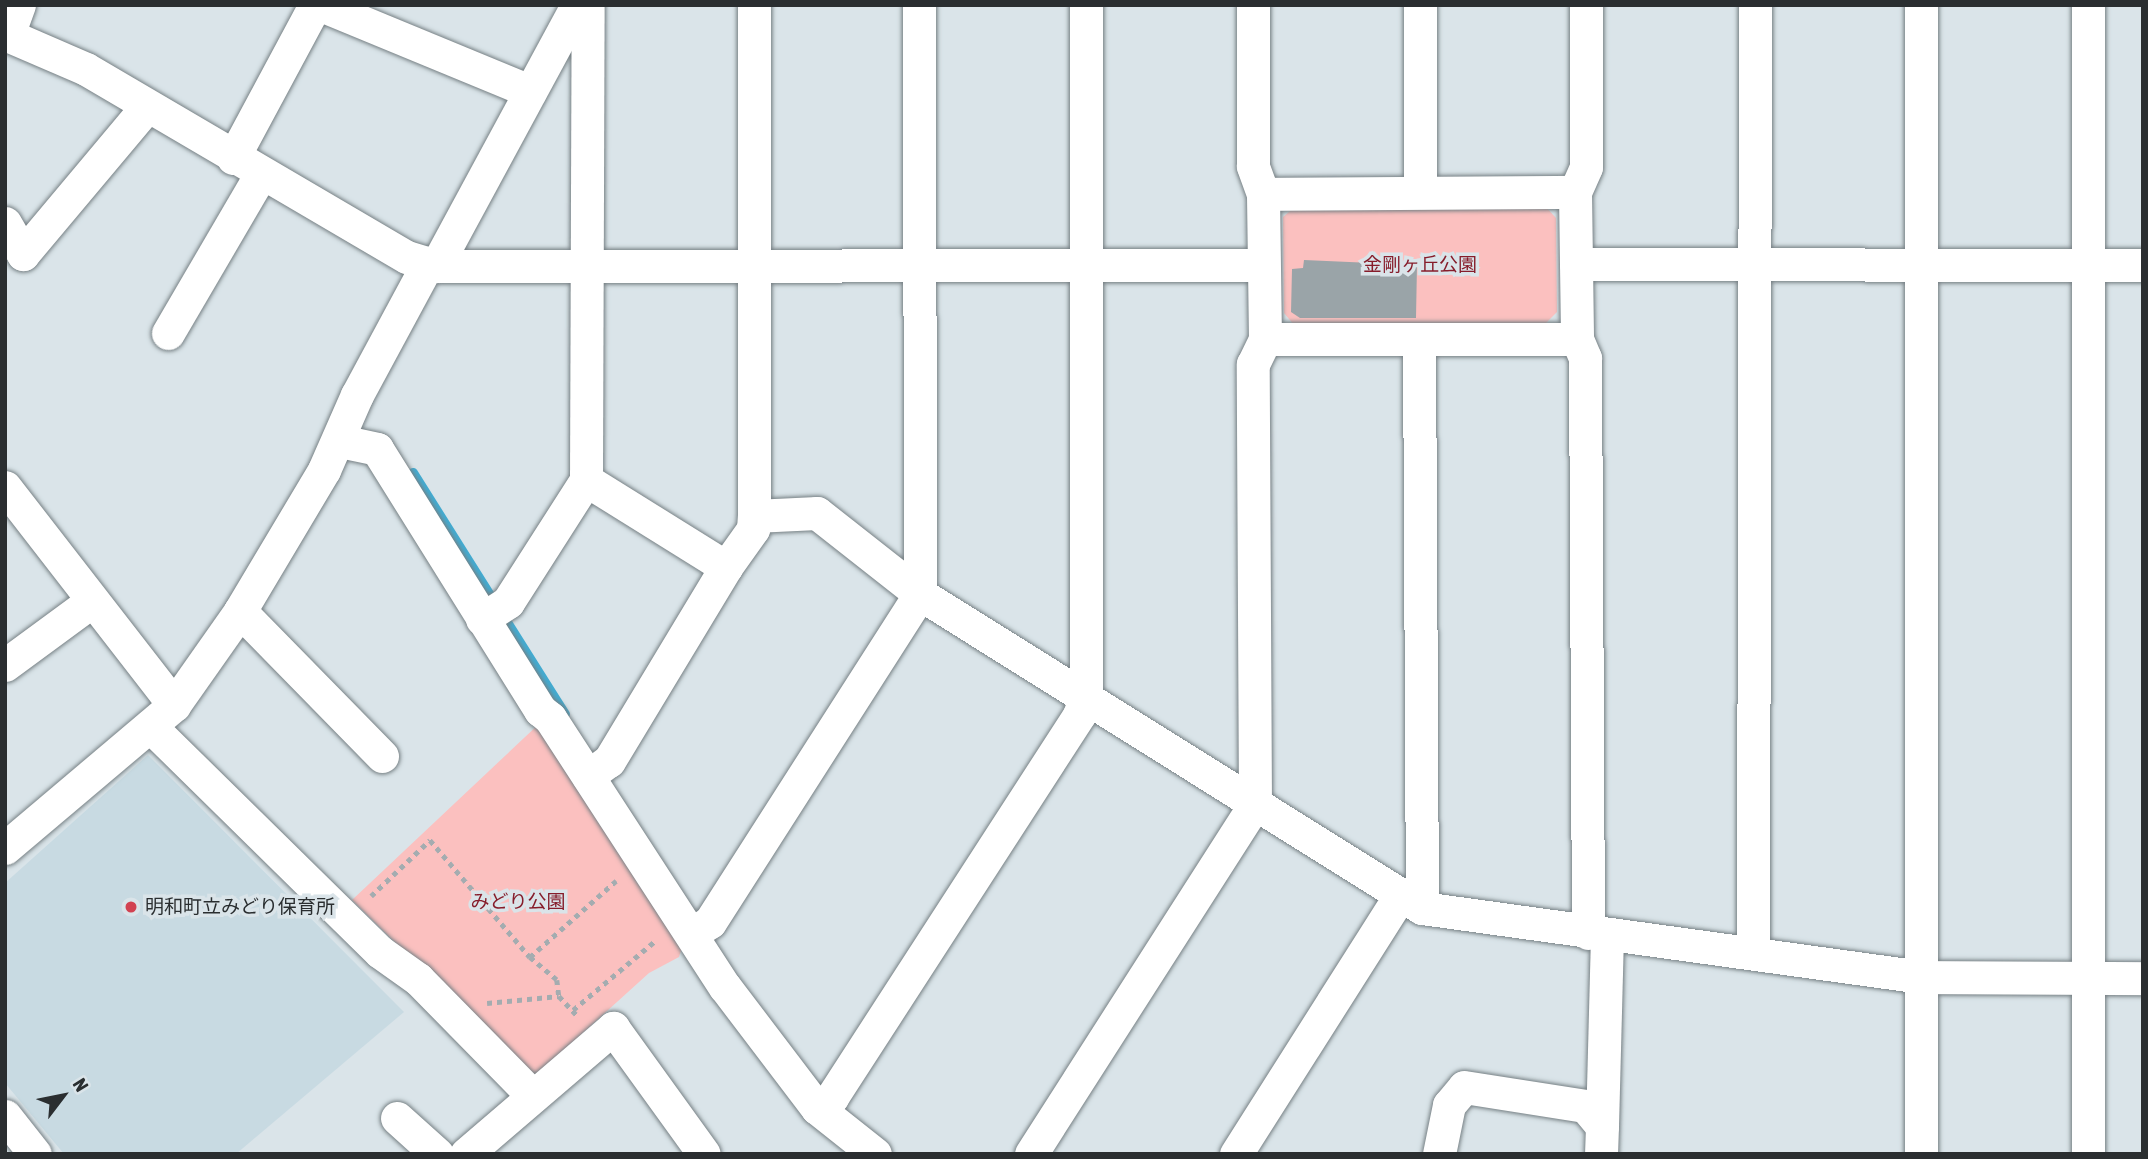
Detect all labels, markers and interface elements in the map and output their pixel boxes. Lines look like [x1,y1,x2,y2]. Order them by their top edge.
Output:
park label: 金剛ヶ丘公園 [1363,254,1477,276]
park label: みどり公園 [471,891,565,913]
place label: 明和町立みどり保育所 [145,896,335,918]
marker: 明和町立みどり保育所 [123,899,139,915]
north arrow [28,1061,98,1131]
text: N [69,1074,93,1095]

